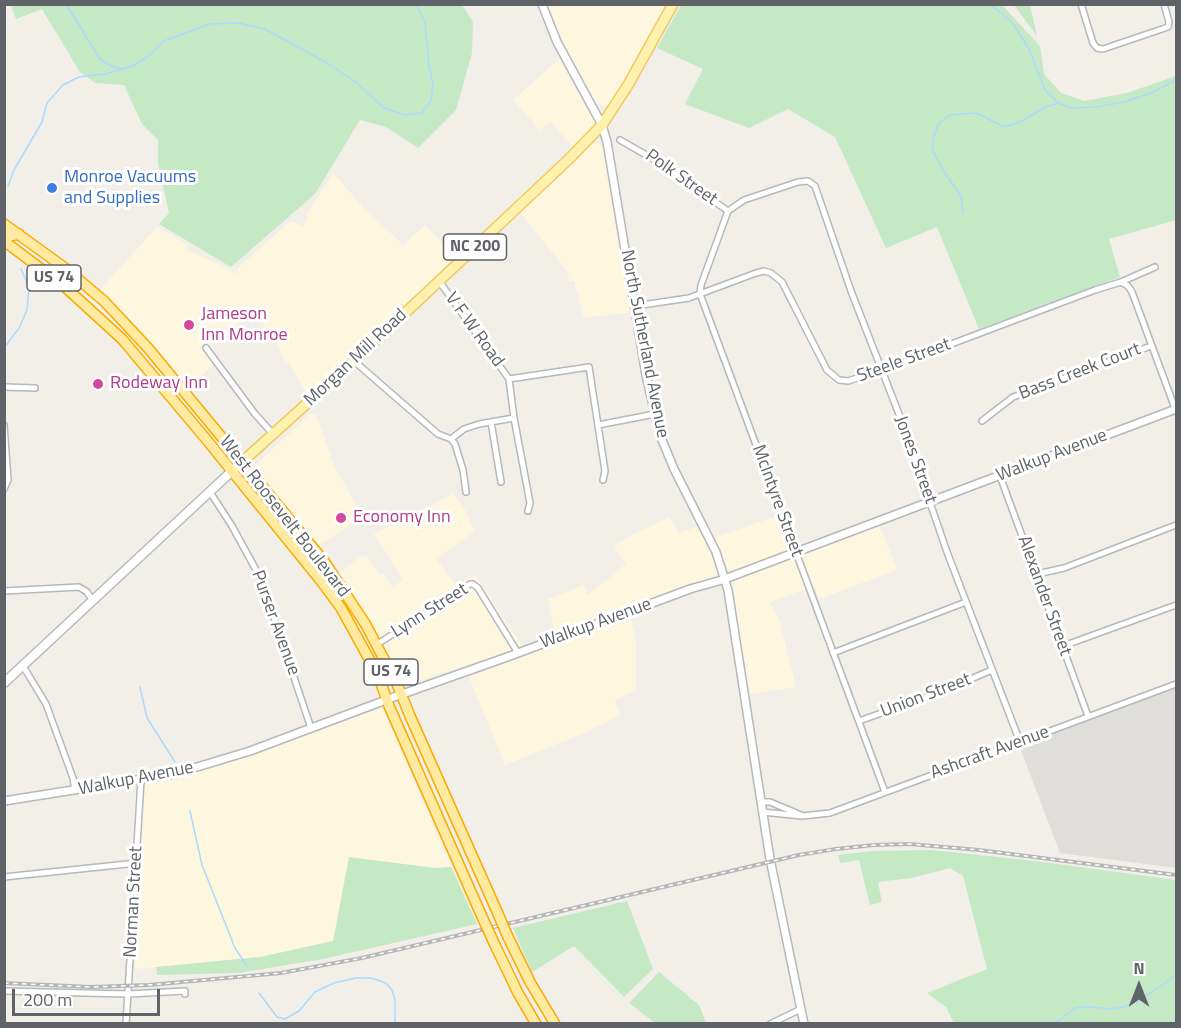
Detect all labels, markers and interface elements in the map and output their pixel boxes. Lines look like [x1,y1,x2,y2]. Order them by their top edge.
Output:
street label: Polk Street [641,145,721,211]
place label: Monroe Vacuums and Supplies [64,167,196,210]
marker: Monroe Vacuums and Supplies [45,181,59,195]
road number: NC 200 [444,234,506,260]
street label: North Sutherland Avenue [615,248,673,440]
road number: US 74 [27,265,81,291]
street label: V F W Road [440,289,508,371]
place label: Jameson Inn Monroe [201,304,288,346]
street label: Morgan Mill Road [300,305,412,411]
marker: Jameson Inn Monroe [182,318,196,332]
street label: Steele Street [854,334,954,388]
street label: Bass Creek Court [1016,339,1144,405]
place label: Rodeway Inn [110,373,208,395]
marker: Rodeway Inn [91,377,105,391]
street label: Jones Street [889,413,941,507]
street label: Walkup Avenue [994,425,1110,487]
street label: West Roosevelt Boulevard [214,432,354,602]
street label: McIntyre Street [747,442,807,560]
place label: Economy Inn [353,507,451,529]
marker: Economy Inn [334,511,348,525]
street label: Alexander Street [1012,533,1076,659]
street label: Purser Avenue [246,567,304,679]
street label: Lynn Street [388,579,472,643]
street label: Walkup Avenue [537,594,655,654]
road number: US 74 [364,659,418,685]
street label: Union Street [878,669,974,723]
street label: Ashcraft Avenue [928,722,1052,784]
street label: Walkup Avenue [77,757,195,801]
street label: Norman Street [120,846,148,958]
north arrow [1109,956,1169,1016]
text: N [1133,956,1145,980]
scale bar [15,977,164,1015]
text: 200 m [23,986,72,1013]

